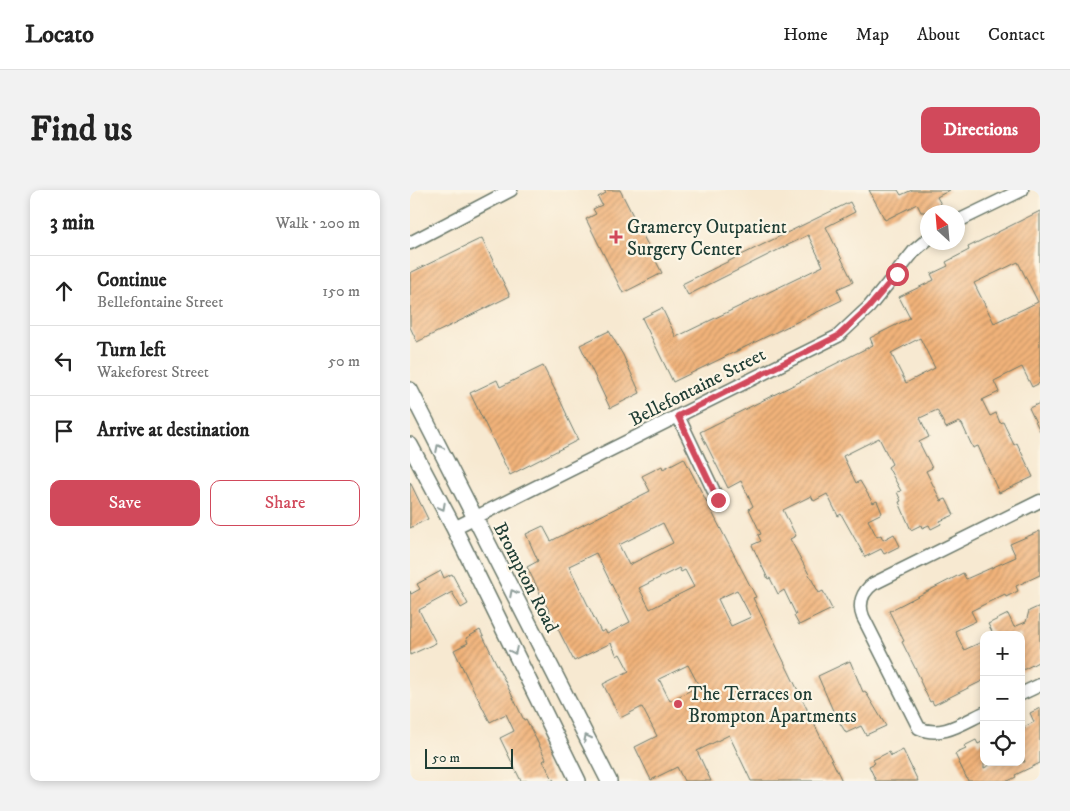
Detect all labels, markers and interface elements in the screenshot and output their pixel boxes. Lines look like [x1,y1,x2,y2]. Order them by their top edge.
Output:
text: Locato [25,20,94,50]
text: Home [783,24,828,46]
text: Map [856,24,889,46]
text: About [917,24,960,46]
text: Contact [988,24,1045,46]
button: Directions [921,107,1040,153]
text: Find us [30,108,132,152]
north arrow [920,205,965,250]
text: 3 min [50,210,95,236]
text: Walk · 200 m [276,213,360,233]
place label: Gramercy Outpatient Surgery Center [627,216,787,261]
marker: Gramercy Outpatient Surgery Center [609,230,623,244]
route start [886,263,909,286]
text: Continue [97,269,167,292]
icon: ahead [50,277,78,305]
text: 150 m [322,281,360,301]
text: Bellefontaine Street [97,292,223,312]
text: Turn left [97,339,166,362]
street label: Bellefontaine Street [626,343,770,432]
icon: left [50,347,78,375]
text: 50 m [328,351,360,371]
text: Wakeforest Street [97,362,209,382]
icon: arrive [50,417,78,445]
text: Arrive at destination [97,419,249,442]
one-way arrow [435,444,445,453]
button: Save [50,480,200,526]
button: Share [210,480,360,526]
route end [707,489,730,512]
one-way arrow [436,501,446,510]
street label: Brompton Road [488,519,564,637]
one-way arrow [509,589,519,598]
map controls [980,631,1025,766]
button: + [980,631,1025,676]
one-way arrow [508,646,518,655]
button: − [980,676,1025,721]
place label: The Terraces on Brompton Apartments [688,683,857,728]
marker: The Terraces on Brompton Apartments [672,698,684,710]
button: locate [980,721,1025,766]
one-way arrow [583,734,593,743]
scale bar [425,746,512,769]
text: 50 m [432,749,460,767]

